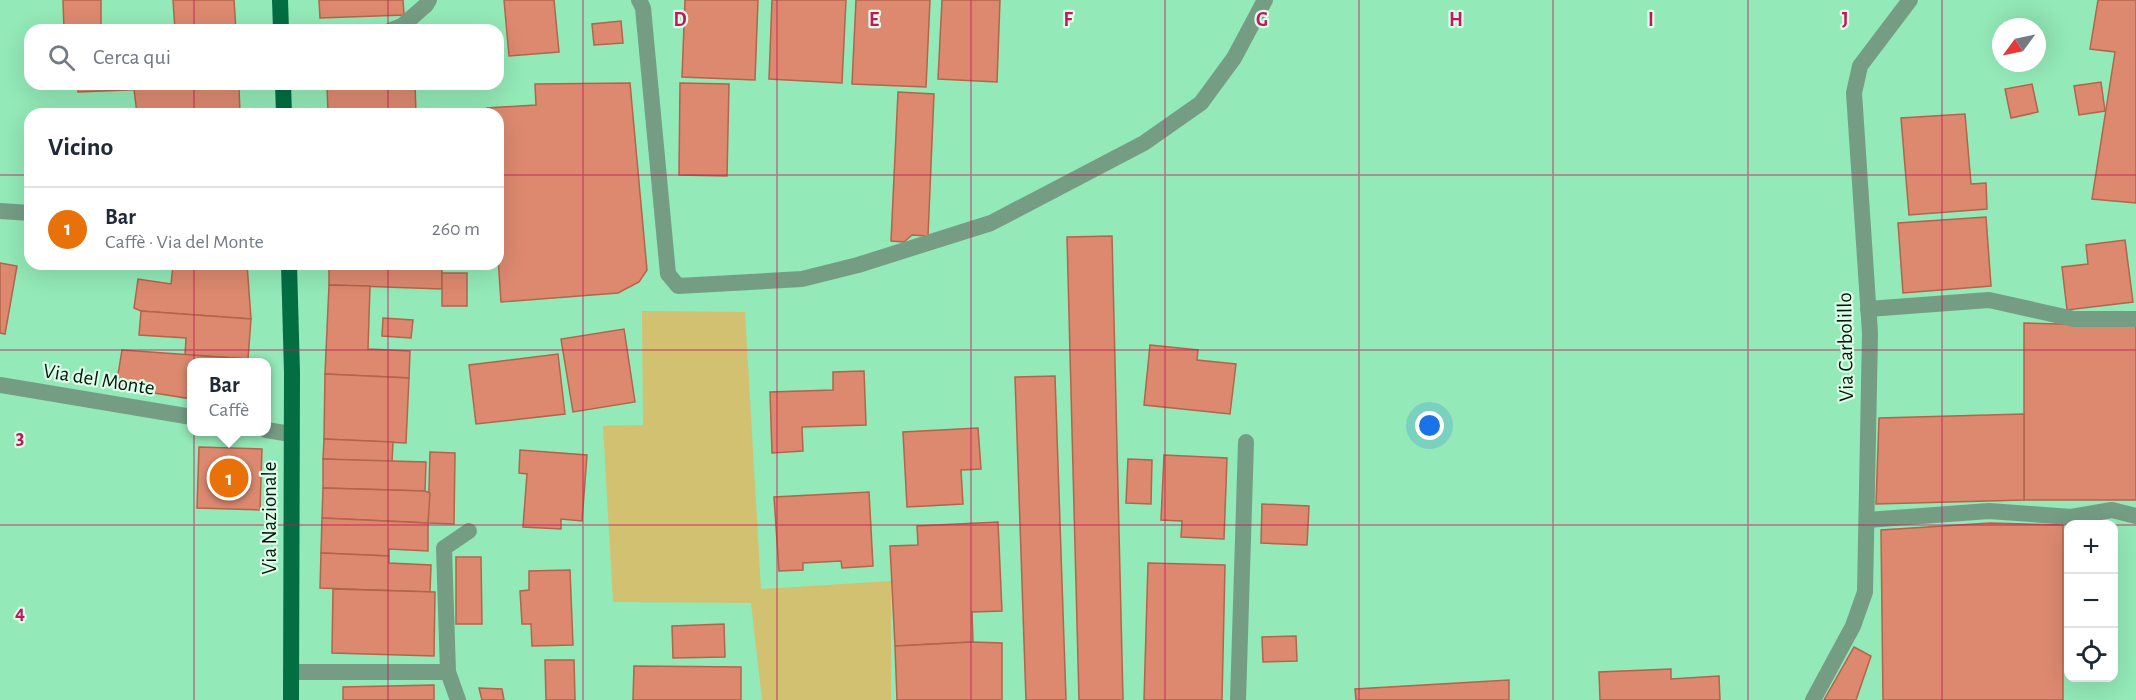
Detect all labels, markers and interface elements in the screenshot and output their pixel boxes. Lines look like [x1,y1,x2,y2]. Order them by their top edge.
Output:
text: D [673,10,687,30]
text: E [869,10,879,30]
text: F [1063,10,1073,30]
text: G [1256,10,1268,30]
text: H [1449,10,1463,30]
text: I [1648,10,1654,30]
text: J [1842,10,1848,30]
north arrow [1992,18,2046,72]
search box [24,24,504,90]
icon: search [45,41,78,74]
text: Cerca qui [93,46,171,68]
text: Vicino [48,134,113,160]
text: Bar [105,206,136,228]
text: 1 [64,219,71,239]
text: 260 m [432,219,480,239]
text: Caffè · Via del Monte [105,232,264,252]
street label: Via Carbolillo [1834,292,1857,402]
popup [187,358,271,436]
street label: Via del Monte [42,360,156,399]
text: Bar [209,374,240,396]
text: Caffè [209,400,249,420]
your location [1415,411,1444,440]
text: 3 [16,428,24,448]
pin: 1 [210,456,248,500]
street label: Via Nazionale [259,462,280,574]
map controls [2064,520,2118,682]
button: + [2064,520,2118,574]
button: − [2064,574,2118,628]
text: 4 [15,603,25,623]
button: locate [2064,628,2118,682]

